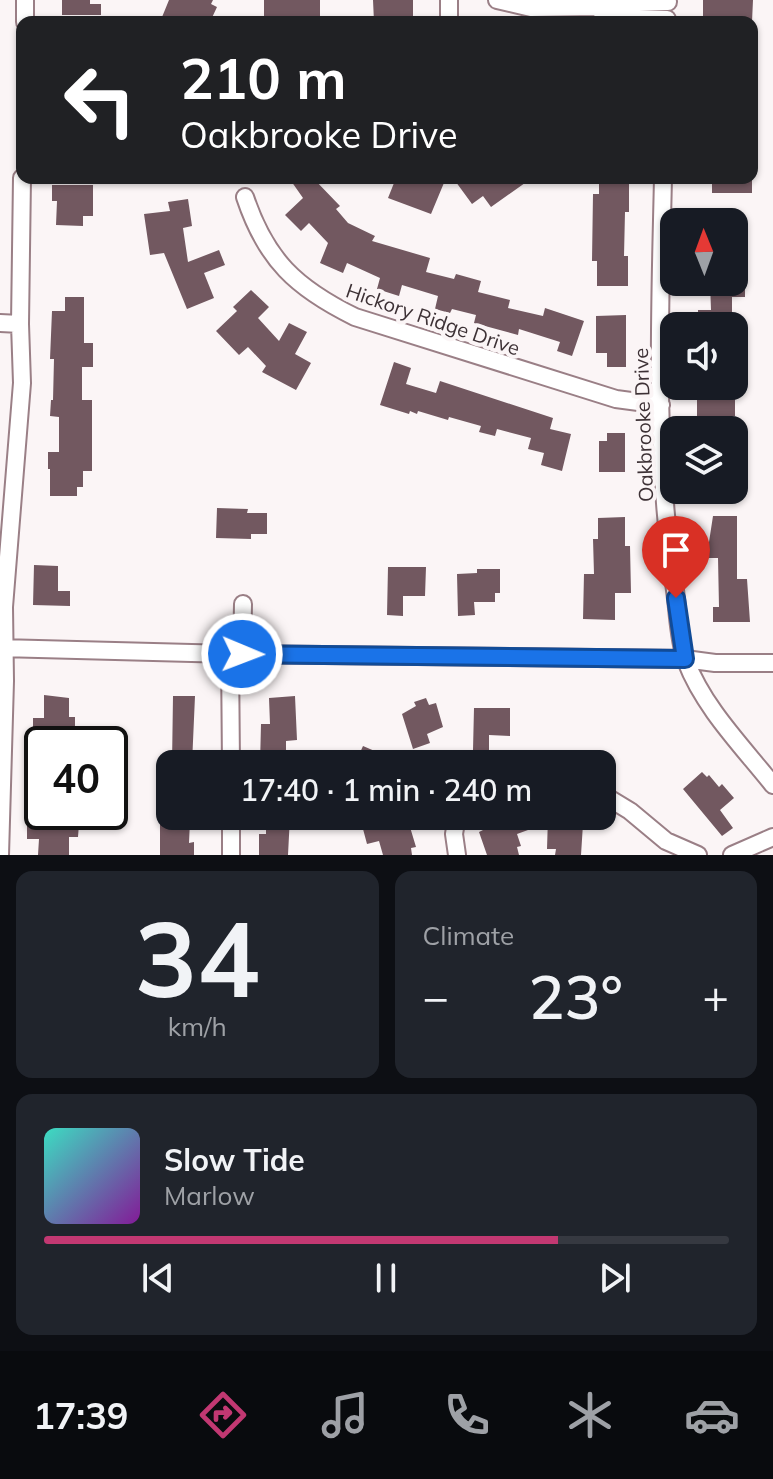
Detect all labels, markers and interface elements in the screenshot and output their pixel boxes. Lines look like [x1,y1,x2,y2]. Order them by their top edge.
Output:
text: 210 m [180,43,347,113]
icon: left [48,48,152,152]
text: Oakbrooke Drive [180,112,458,157]
north arrow [660,208,748,296]
map controls [660,208,748,504]
street label: Hickory Ridge Drive [343,278,523,360]
button: sound [660,312,748,400]
street label: Oakbrooke Drive [628,348,658,502]
button: layers [660,416,748,504]
pin [642,516,710,598]
icon: arrive [654,528,698,572]
position arrow [200,612,284,696]
speed limit sign: 40 [24,726,128,830]
text: 17:40 · 1 min · 240 m [240,771,532,809]
text: 34 [135,892,260,1023]
text: Climate [423,919,514,952]
text: 23° [529,959,623,1034]
text: − [423,969,449,1024]
text: + [703,969,729,1024]
text: km/h [168,1010,227,1043]
text: Slow Tide [164,1141,305,1179]
text: Marlow [164,1179,255,1212]
icon: previous [136,1256,180,1300]
icon: pause [364,1256,408,1300]
icon: next [593,1256,637,1300]
icon: directions [195,1387,251,1443]
icon: music [317,1387,373,1443]
icon: phone [439,1387,495,1443]
icon: climate [562,1387,618,1443]
icon: car [684,1387,740,1443]
text: 17:39 [33,1393,128,1438]

